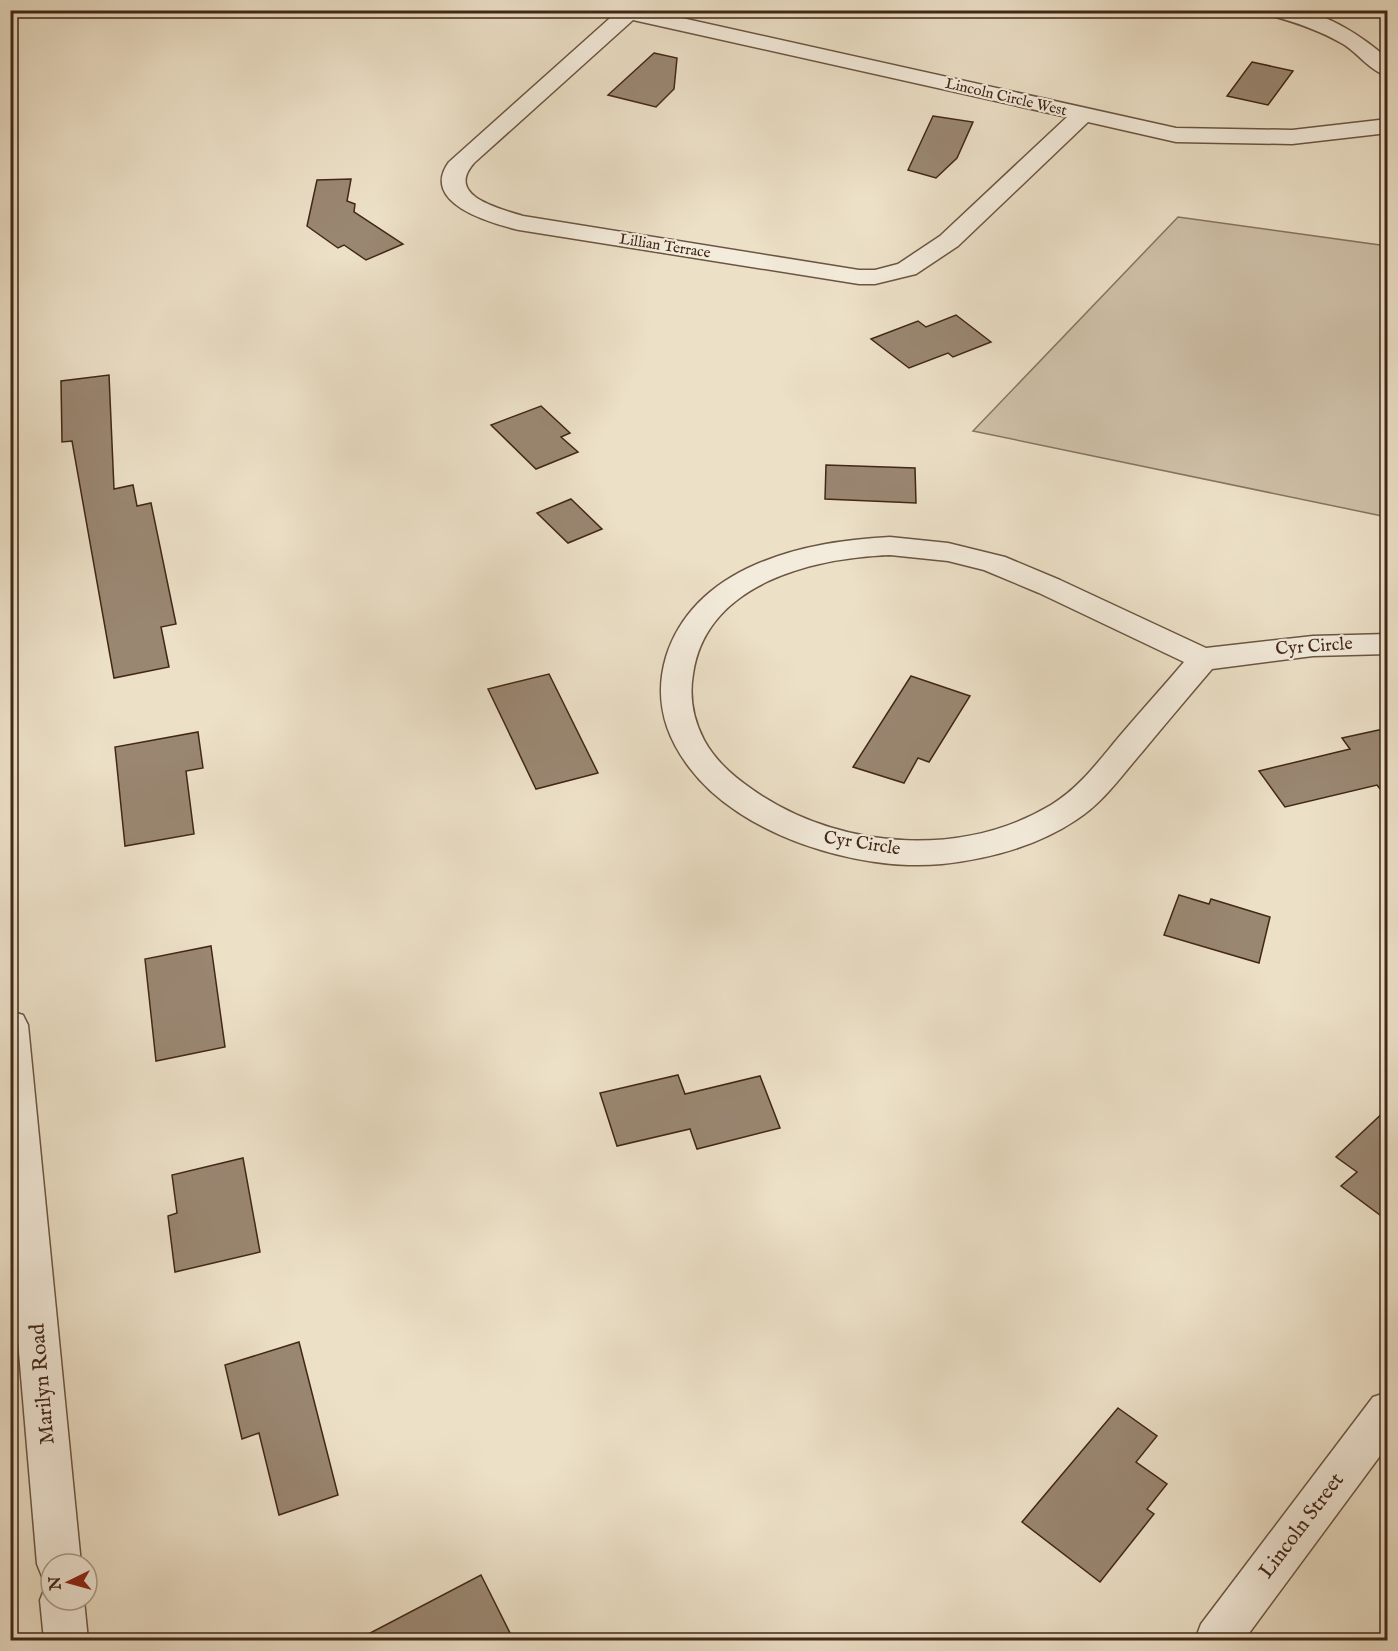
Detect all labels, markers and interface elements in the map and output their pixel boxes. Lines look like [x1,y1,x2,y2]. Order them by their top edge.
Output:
street label: Lincoln Circle West [943,74,1069,120]
street label: Lillian Terrace [618,229,712,263]
street label: Cyr Circle [1275,633,1353,661]
street label: Cyr Circle [822,827,902,861]
street label: Marilyn Road [24,1322,62,1446]
street label: Lincoln Street [1253,1468,1351,1584]
north arrow [39,1552,99,1612]
text: N [45,1575,67,1592]

